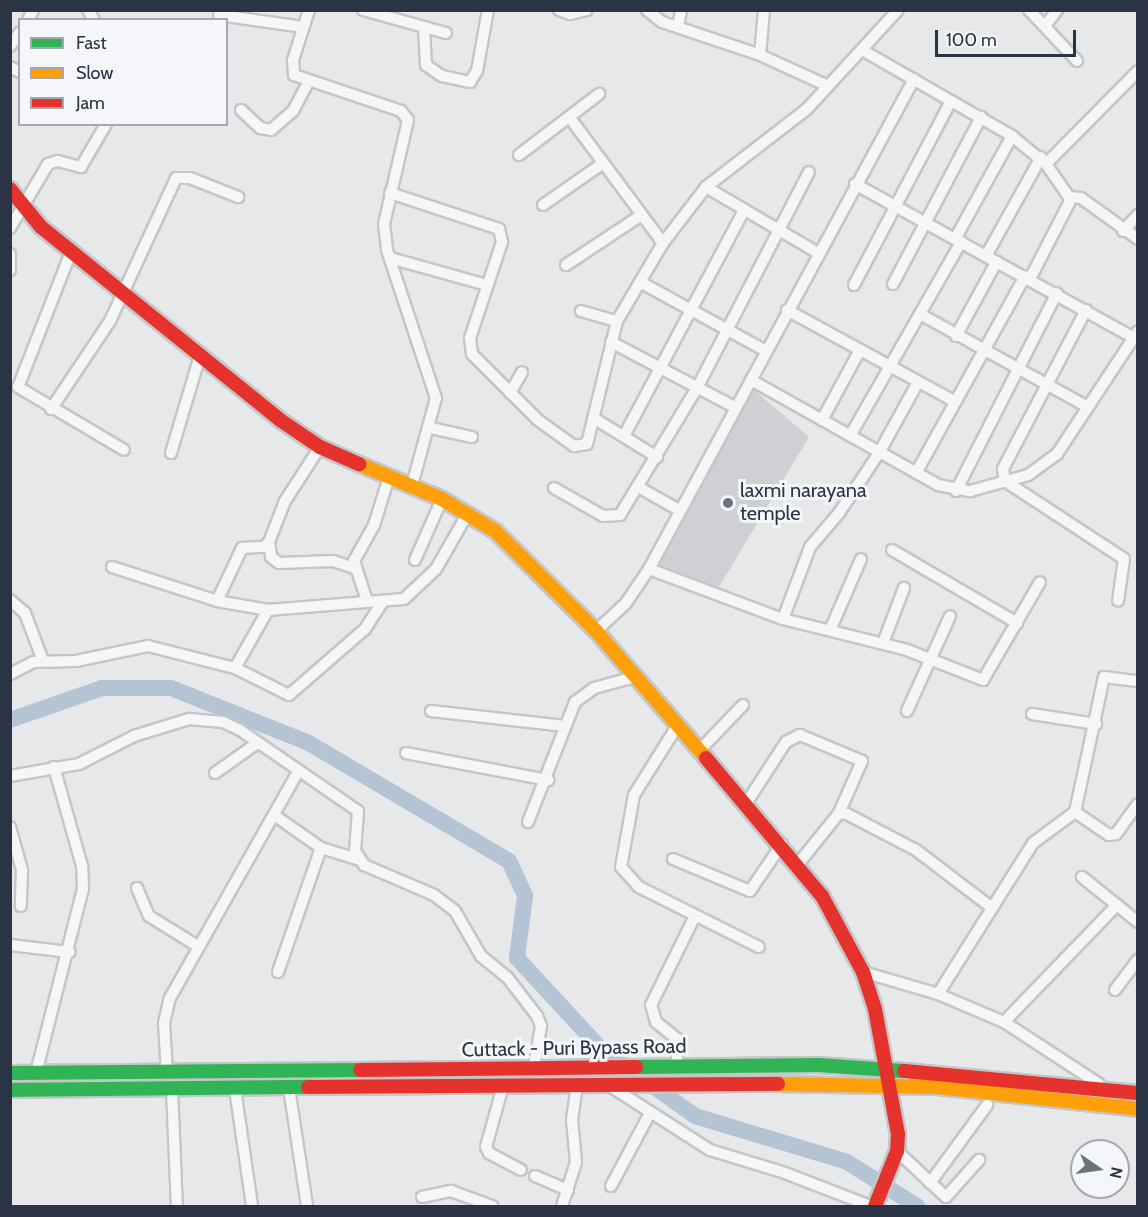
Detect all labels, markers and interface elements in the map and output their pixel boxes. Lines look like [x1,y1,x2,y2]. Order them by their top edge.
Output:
legend [18,18,228,126]
scale bar [938,18,1079,56]
text: 100 m [946,29,997,51]
text: Fast [76,32,107,54]
text: Slow [76,62,113,84]
text: Jam [76,92,105,114]
place label: laxmi narayana temple [740,479,867,526]
marker: laxmi narayana temple [721,496,735,510]
street label: Cuttack - Puri Bypass Road [461,1034,687,1062]
north arrow [1070,1139,1130,1199]
text: N [1106,1165,1127,1180]

